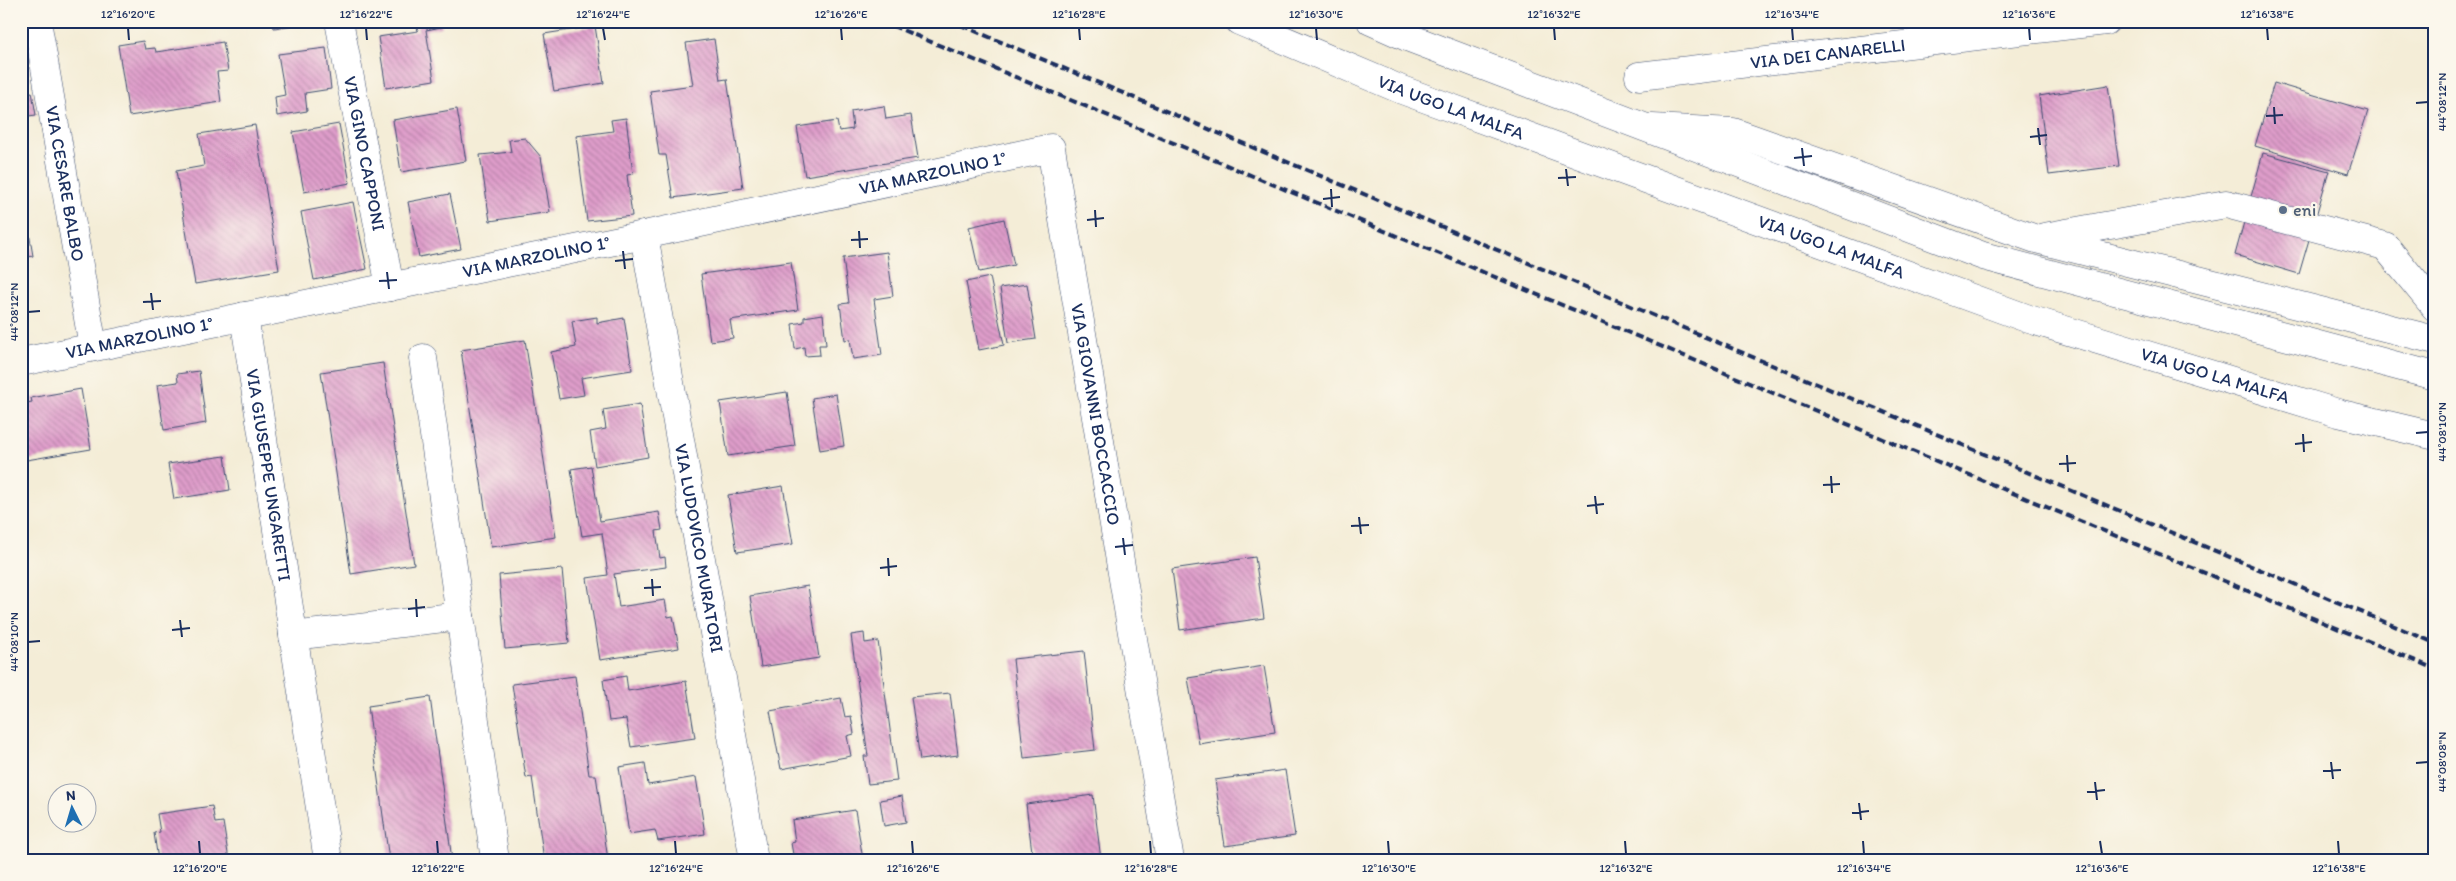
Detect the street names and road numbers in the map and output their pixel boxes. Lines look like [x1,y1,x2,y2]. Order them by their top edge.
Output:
street label: VIA DEI CANARELLI [1749,34,1906,74]
street label: VIA UGO LA MALFA [1374,70,1528,145]
street label: VIA GINO CAPPONI [339,74,390,233]
street label: VIA CESARE BALBO [41,104,89,263]
street label: VIA MARZOLINO 1° [857,147,1008,200]
street label: VIA UGO LA MALFA [1755,210,1908,284]
street label: VIA MARZOLINO 1° [461,231,612,283]
street label: VIA GIOVANNI BOCCACCIO [1066,302,1125,527]
street label: VIA MARZOLINO 1° [64,312,215,364]
street label: VIA UGO LA MALFA [2138,343,2293,409]
street label: VIA GIUSEPPE UNGARETTI [241,367,296,583]
street label: VIA LUDOVICO MURATORI [670,442,728,654]

